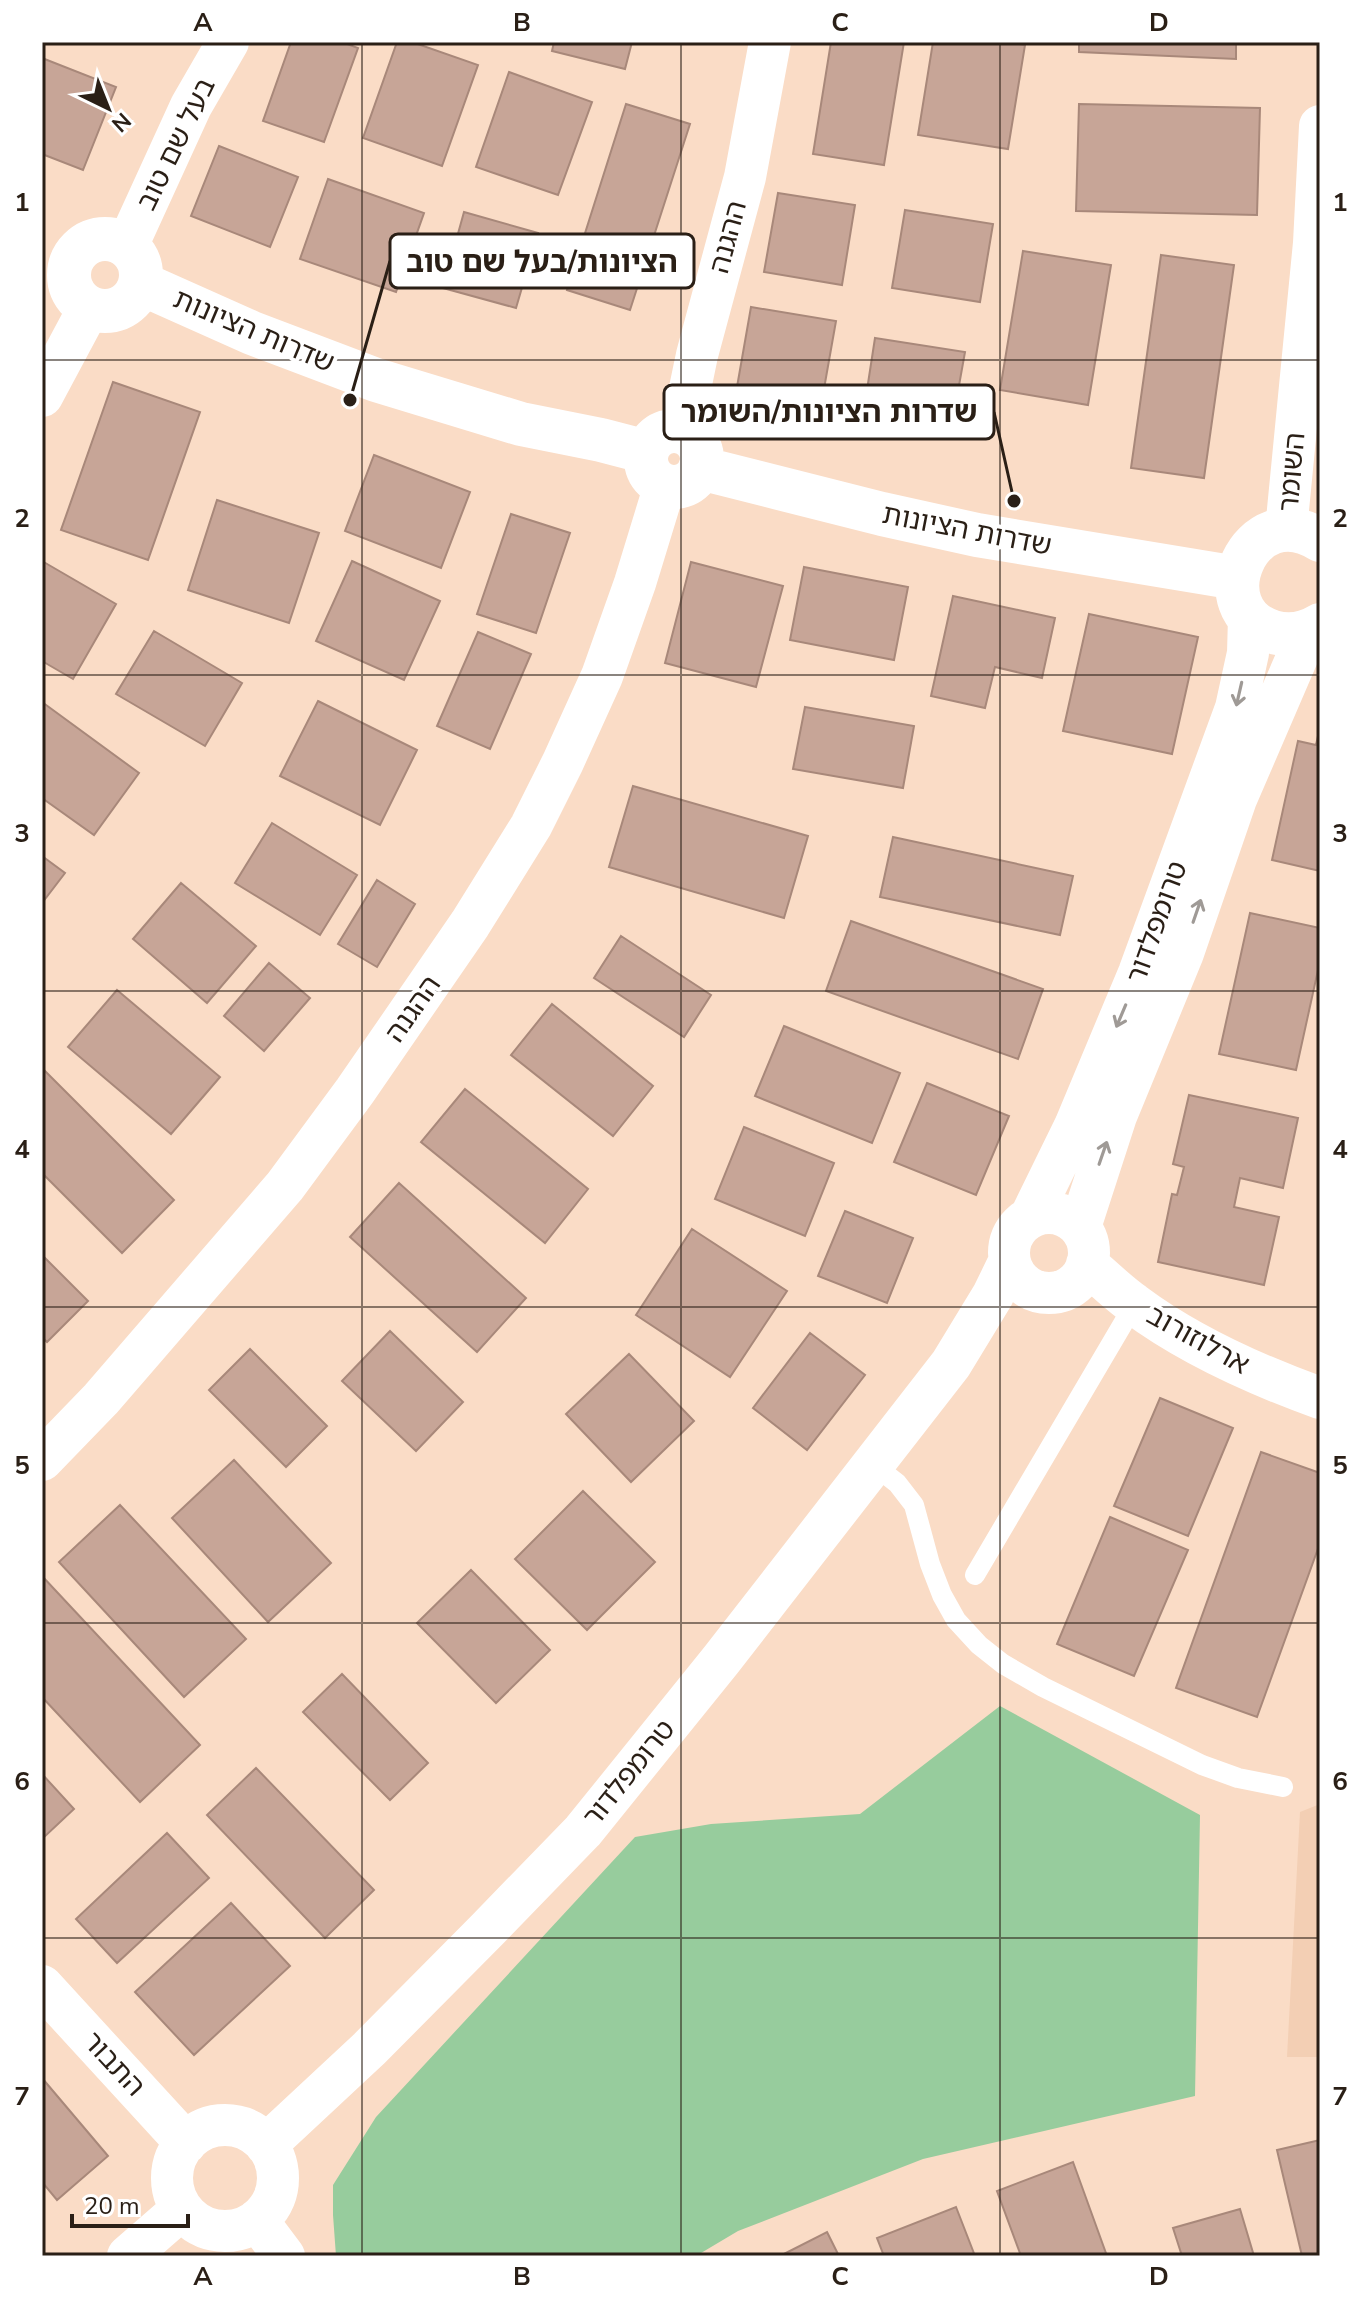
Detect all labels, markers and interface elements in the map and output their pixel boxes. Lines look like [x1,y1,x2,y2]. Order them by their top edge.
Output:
text: A [193,5,213,40]
text: B [513,5,531,40]
text: C [831,5,849,40]
text: D [1149,5,1169,40]
north arrow [68,68,148,148]
street label: בעל שם טוב [128,71,224,217]
text: N [105,105,137,138]
text: 1 [14,185,30,220]
text: 1 [1332,185,1348,220]
street label: ההגנה [700,196,756,278]
callout: הציונות/בעל שם טוב [390,234,694,288]
text: הציונות/בעל שם טוב [406,242,678,283]
street label: שדרות הציונות [168,280,340,382]
callout: שדרות הציונות/השומר [664,385,994,439]
text: שדרות הציונות/השומר [680,392,978,433]
street label: השומר [1270,431,1314,513]
street label: שדרות הציונות [879,495,1055,565]
text: 2 [14,501,30,536]
text: 2 [1332,501,1348,536]
one-way arrow [1231,680,1246,706]
text: 3 [14,816,30,851]
text: 3 [1332,816,1348,851]
street label: טרומפלדור [1117,856,1197,988]
one-way arrow [1191,898,1206,923]
street label: ההגנה [376,968,450,1050]
one-way arrow [1112,1004,1127,1028]
text: 4 [14,1132,30,1167]
text: 4 [1332,1132,1348,1167]
one-way arrow [1097,1141,1112,1166]
street label: ארלוזורוב [1140,1296,1256,1384]
text: 5 [14,1448,30,1483]
text: 5 [1332,1448,1348,1483]
street label: טרומפלדור [574,1712,684,1834]
text: 6 [14,1764,30,1799]
text: 6 [1332,1764,1348,1799]
street label: התבור [74,2023,154,2105]
text: 7 [14,2079,30,2114]
text: 7 [1332,2079,1348,2114]
scale bar [72,2178,188,2228]
text: 20 m [84,2190,140,2222]
text: A [193,2259,213,2294]
text: B [513,2259,531,2294]
text: C [831,2259,849,2294]
text: D [1149,2259,1169,2294]

